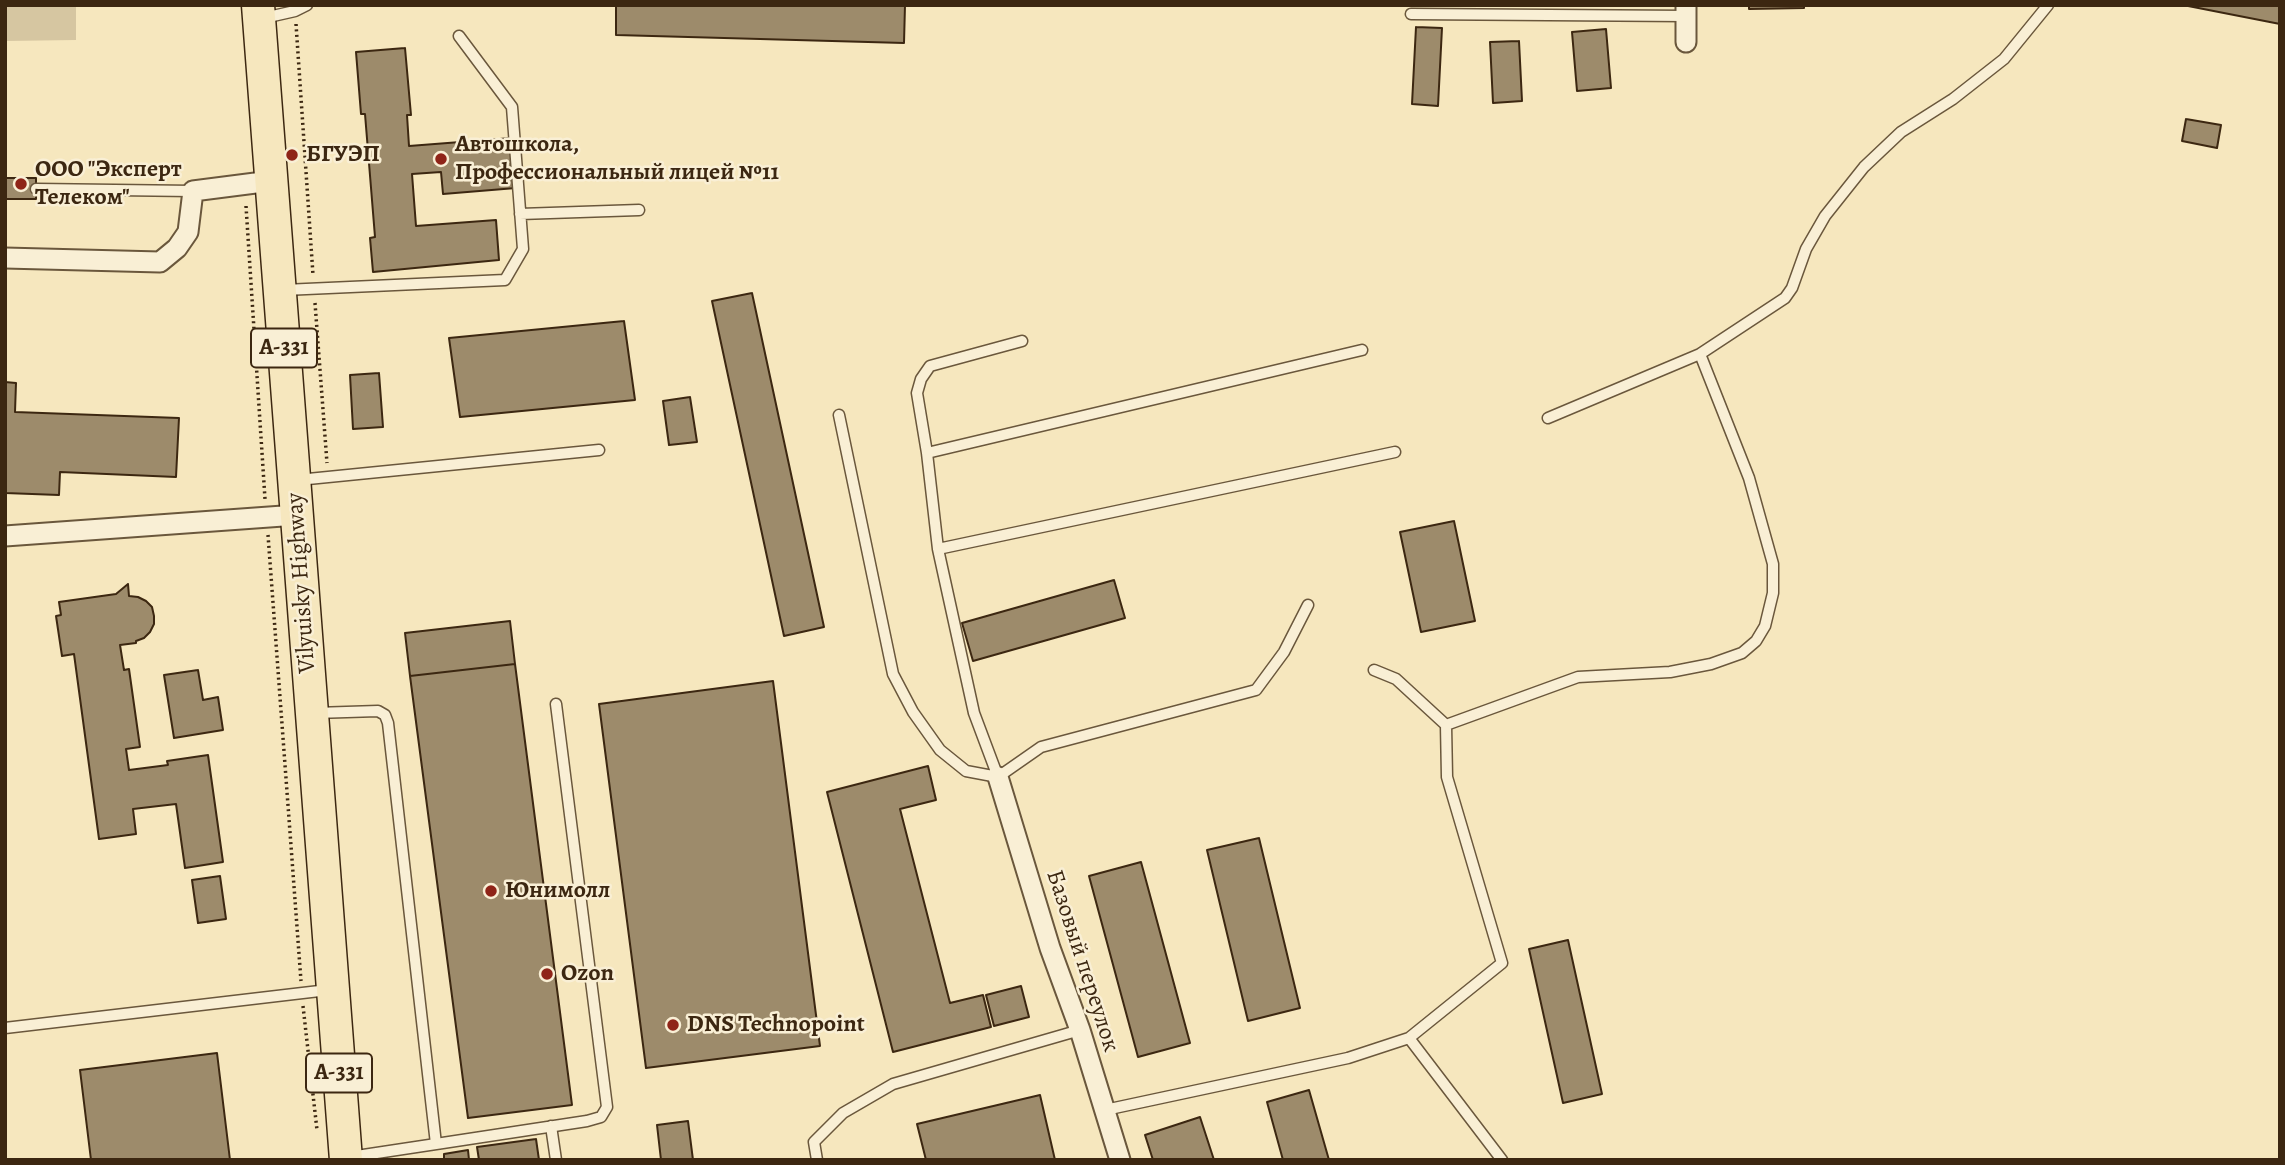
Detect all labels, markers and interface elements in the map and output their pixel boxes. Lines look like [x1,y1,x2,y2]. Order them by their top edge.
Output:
place label: Автошкола, Профессиональный лицей №11 [455,131,779,187]
place label: БГУЭП [306,141,380,169]
marker: БГУЭП [284,147,300,163]
marker: Автошкола, Профессиональный лицей №11 [433,151,449,167]
place label: ООО "Эксперт Телеком" [35,156,182,212]
marker: ООО "Эксперт Телеком" [13,176,29,192]
road number: А-331 [251,328,317,368]
street label: Vilyuisky Highway [281,492,323,674]
street label: Базовый переулок [1039,866,1125,1056]
place label: Юнимолл [505,877,610,905]
marker: Юнимолл [483,883,499,899]
place label: Ozon [561,960,614,988]
marker: Ozon [539,966,555,982]
place label: DNS Technopoint [687,1011,865,1039]
marker: DNS Technopoint [665,1017,681,1033]
road number: А-331 [306,1054,372,1092]

